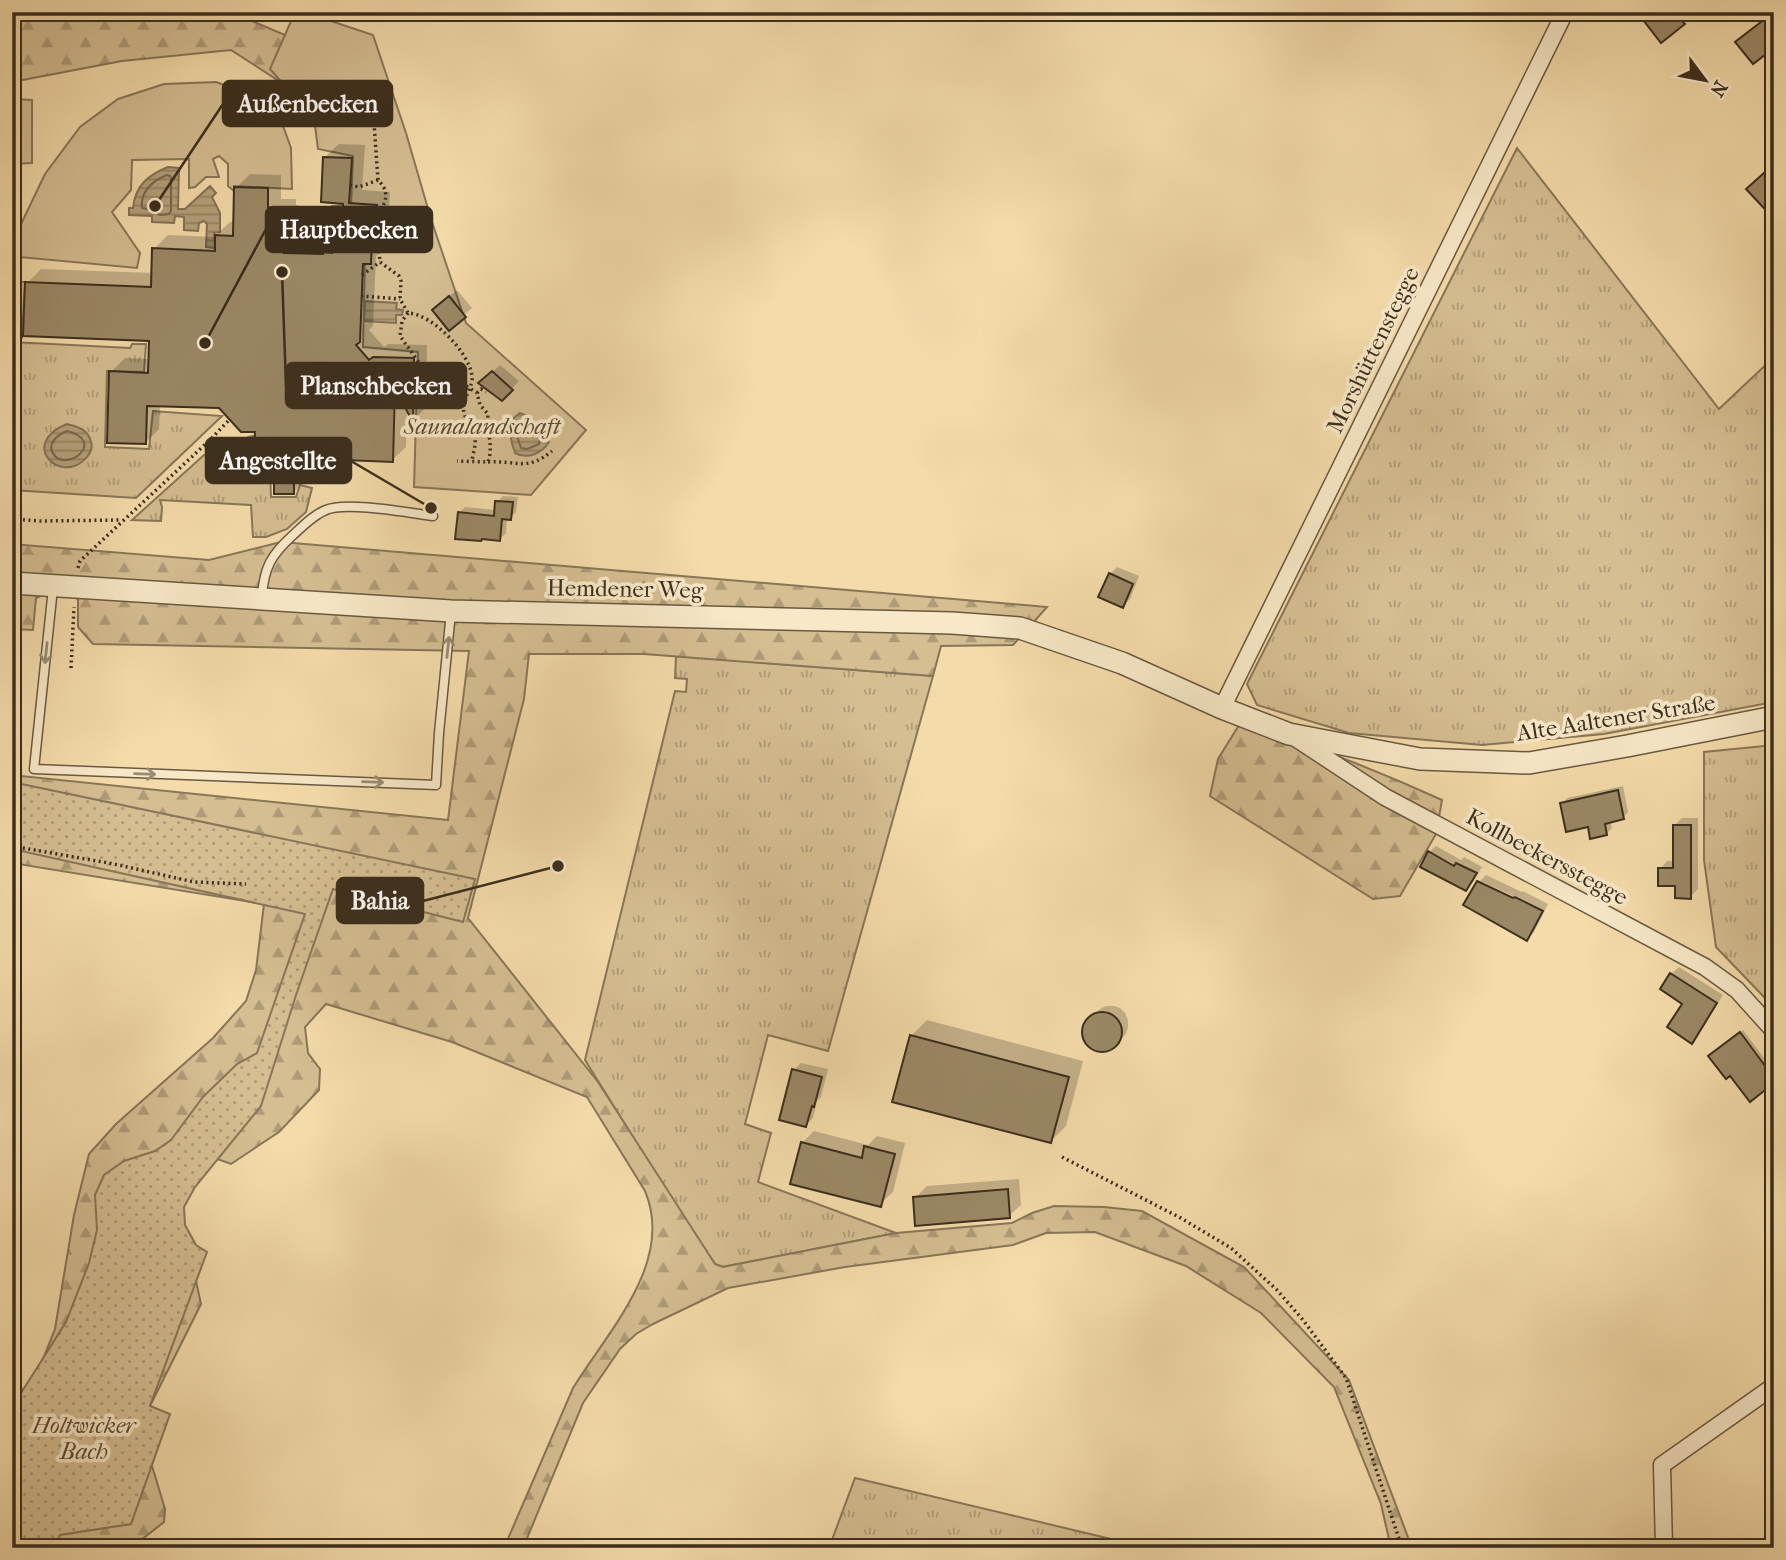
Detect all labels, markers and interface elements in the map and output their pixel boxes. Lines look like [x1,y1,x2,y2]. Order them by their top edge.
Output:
north arrow [1670,46,1740,116]
text: N [1705,77,1732,101]
callout: Außenbecken [223,81,392,126]
text: Außenbecken [236,90,379,118]
callout: Hauptbecken [266,207,432,252]
text: Hauptbecken [280,216,419,244]
street label: Morshüttenstegge [1321,263,1425,437]
callout: Planschbecken [286,363,466,408]
text: Planschbecken [300,372,453,400]
park label: Saunalandschaft [403,413,562,440]
callout: Angestellte [206,438,351,483]
text: Angestellte [218,447,337,475]
street label: Hemdener Weg [547,574,704,604]
one-way arrow [441,636,454,659]
one-way arrow [39,642,52,664]
street label: Alte Aaltener Straße [1514,689,1717,747]
one-way arrow [134,767,157,780]
one-way arrow [361,776,384,789]
street label: Kollbeckersstegge [1462,803,1632,911]
callout: Bahia [337,878,423,923]
text: Bahia [351,887,410,915]
park label: Holtwicker Bach [31,1412,137,1465]

